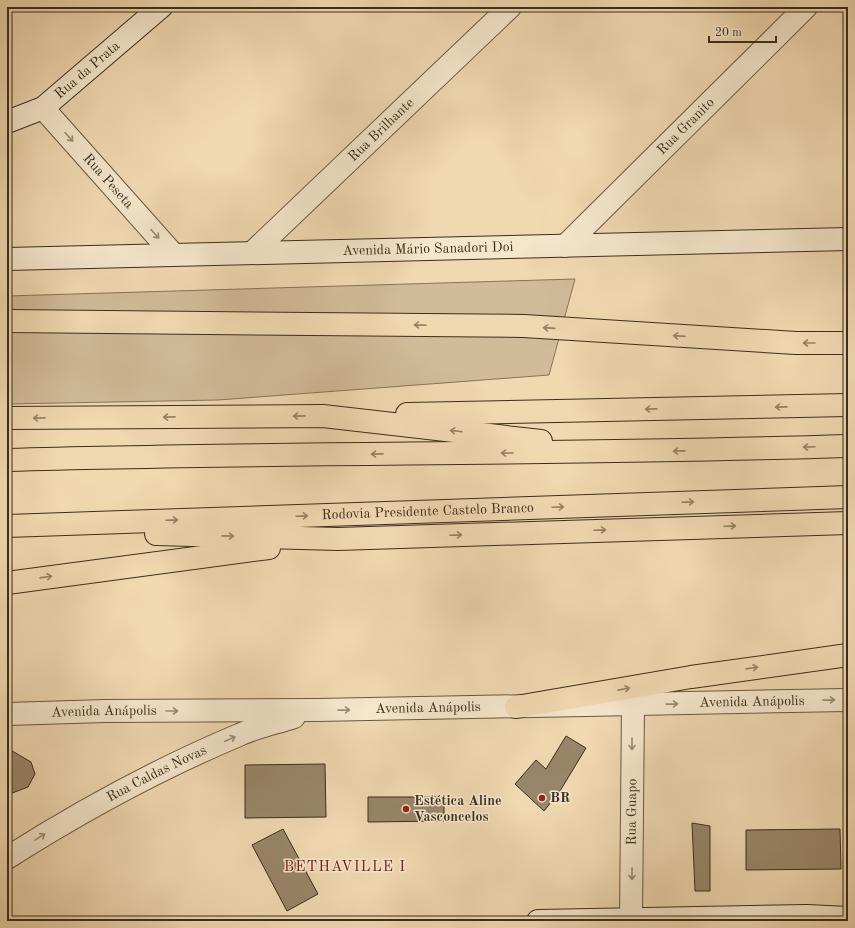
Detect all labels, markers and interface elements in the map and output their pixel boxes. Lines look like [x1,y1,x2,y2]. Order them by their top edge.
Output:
scale bar [709,18,776,44]
text: 20 m [715,27,742,39]
street label: Rua da Prata [52,38,123,102]
street label: Rua Granito [654,95,717,157]
street label: Rua Brilhante [346,96,417,164]
one-way arrow [64,132,74,142]
street label: Rua Peseta [80,151,136,211]
one-way arrow [151,229,160,240]
street label: Avenida Mário Sanadori Doi [342,240,514,258]
one-way arrow [414,321,427,329]
one-way arrow [543,324,556,331]
one-way arrow [673,332,686,339]
one-way arrow [803,339,816,347]
one-way arrow [775,403,788,410]
one-way arrow [645,405,658,413]
one-way arrow [293,412,306,420]
one-way arrow [163,413,176,421]
one-way arrow [33,414,46,422]
one-way arrow [450,427,463,435]
one-way arrow [803,444,816,451]
one-way arrow [673,447,686,455]
one-way arrow [501,449,514,457]
one-way arrow [371,450,384,458]
one-way arrow [681,499,694,506]
street label: Rodovia Presidente Castelo Branco [321,501,534,522]
one-way arrow [551,503,564,511]
one-way arrow [295,512,308,519]
one-way arrow [165,516,178,524]
one-way arrow [723,523,736,530]
one-way arrow [593,527,606,534]
one-way arrow [449,531,462,539]
one-way arrow [221,532,234,540]
one-way arrow [39,574,52,581]
one-way arrow [745,664,758,672]
one-way arrow [617,685,630,693]
street label: Avenida Anápolis [699,694,805,710]
one-way arrow [822,696,835,704]
street label: Avenida Anápolis [375,700,481,716]
one-way arrow [665,700,678,708]
street label: Avenida Anápolis [51,704,157,720]
one-way arrow [337,706,350,714]
one-way arrow [165,707,178,715]
one-way arrow [223,735,235,742]
one-way arrow [628,737,636,750]
street label: Rua Caldas Novas [104,743,209,805]
street label: Rua Guapo [625,778,639,846]
place label: BR [550,791,570,805]
marker: BR [537,793,547,803]
place label: Estética Aline Vasconcelos [414,794,502,824]
marker: Estética Aline Vasconcelos [401,804,411,814]
one-way arrow [34,833,45,841]
district label: BETHAVILLE I [284,860,406,875]
one-way arrow [628,867,636,880]

